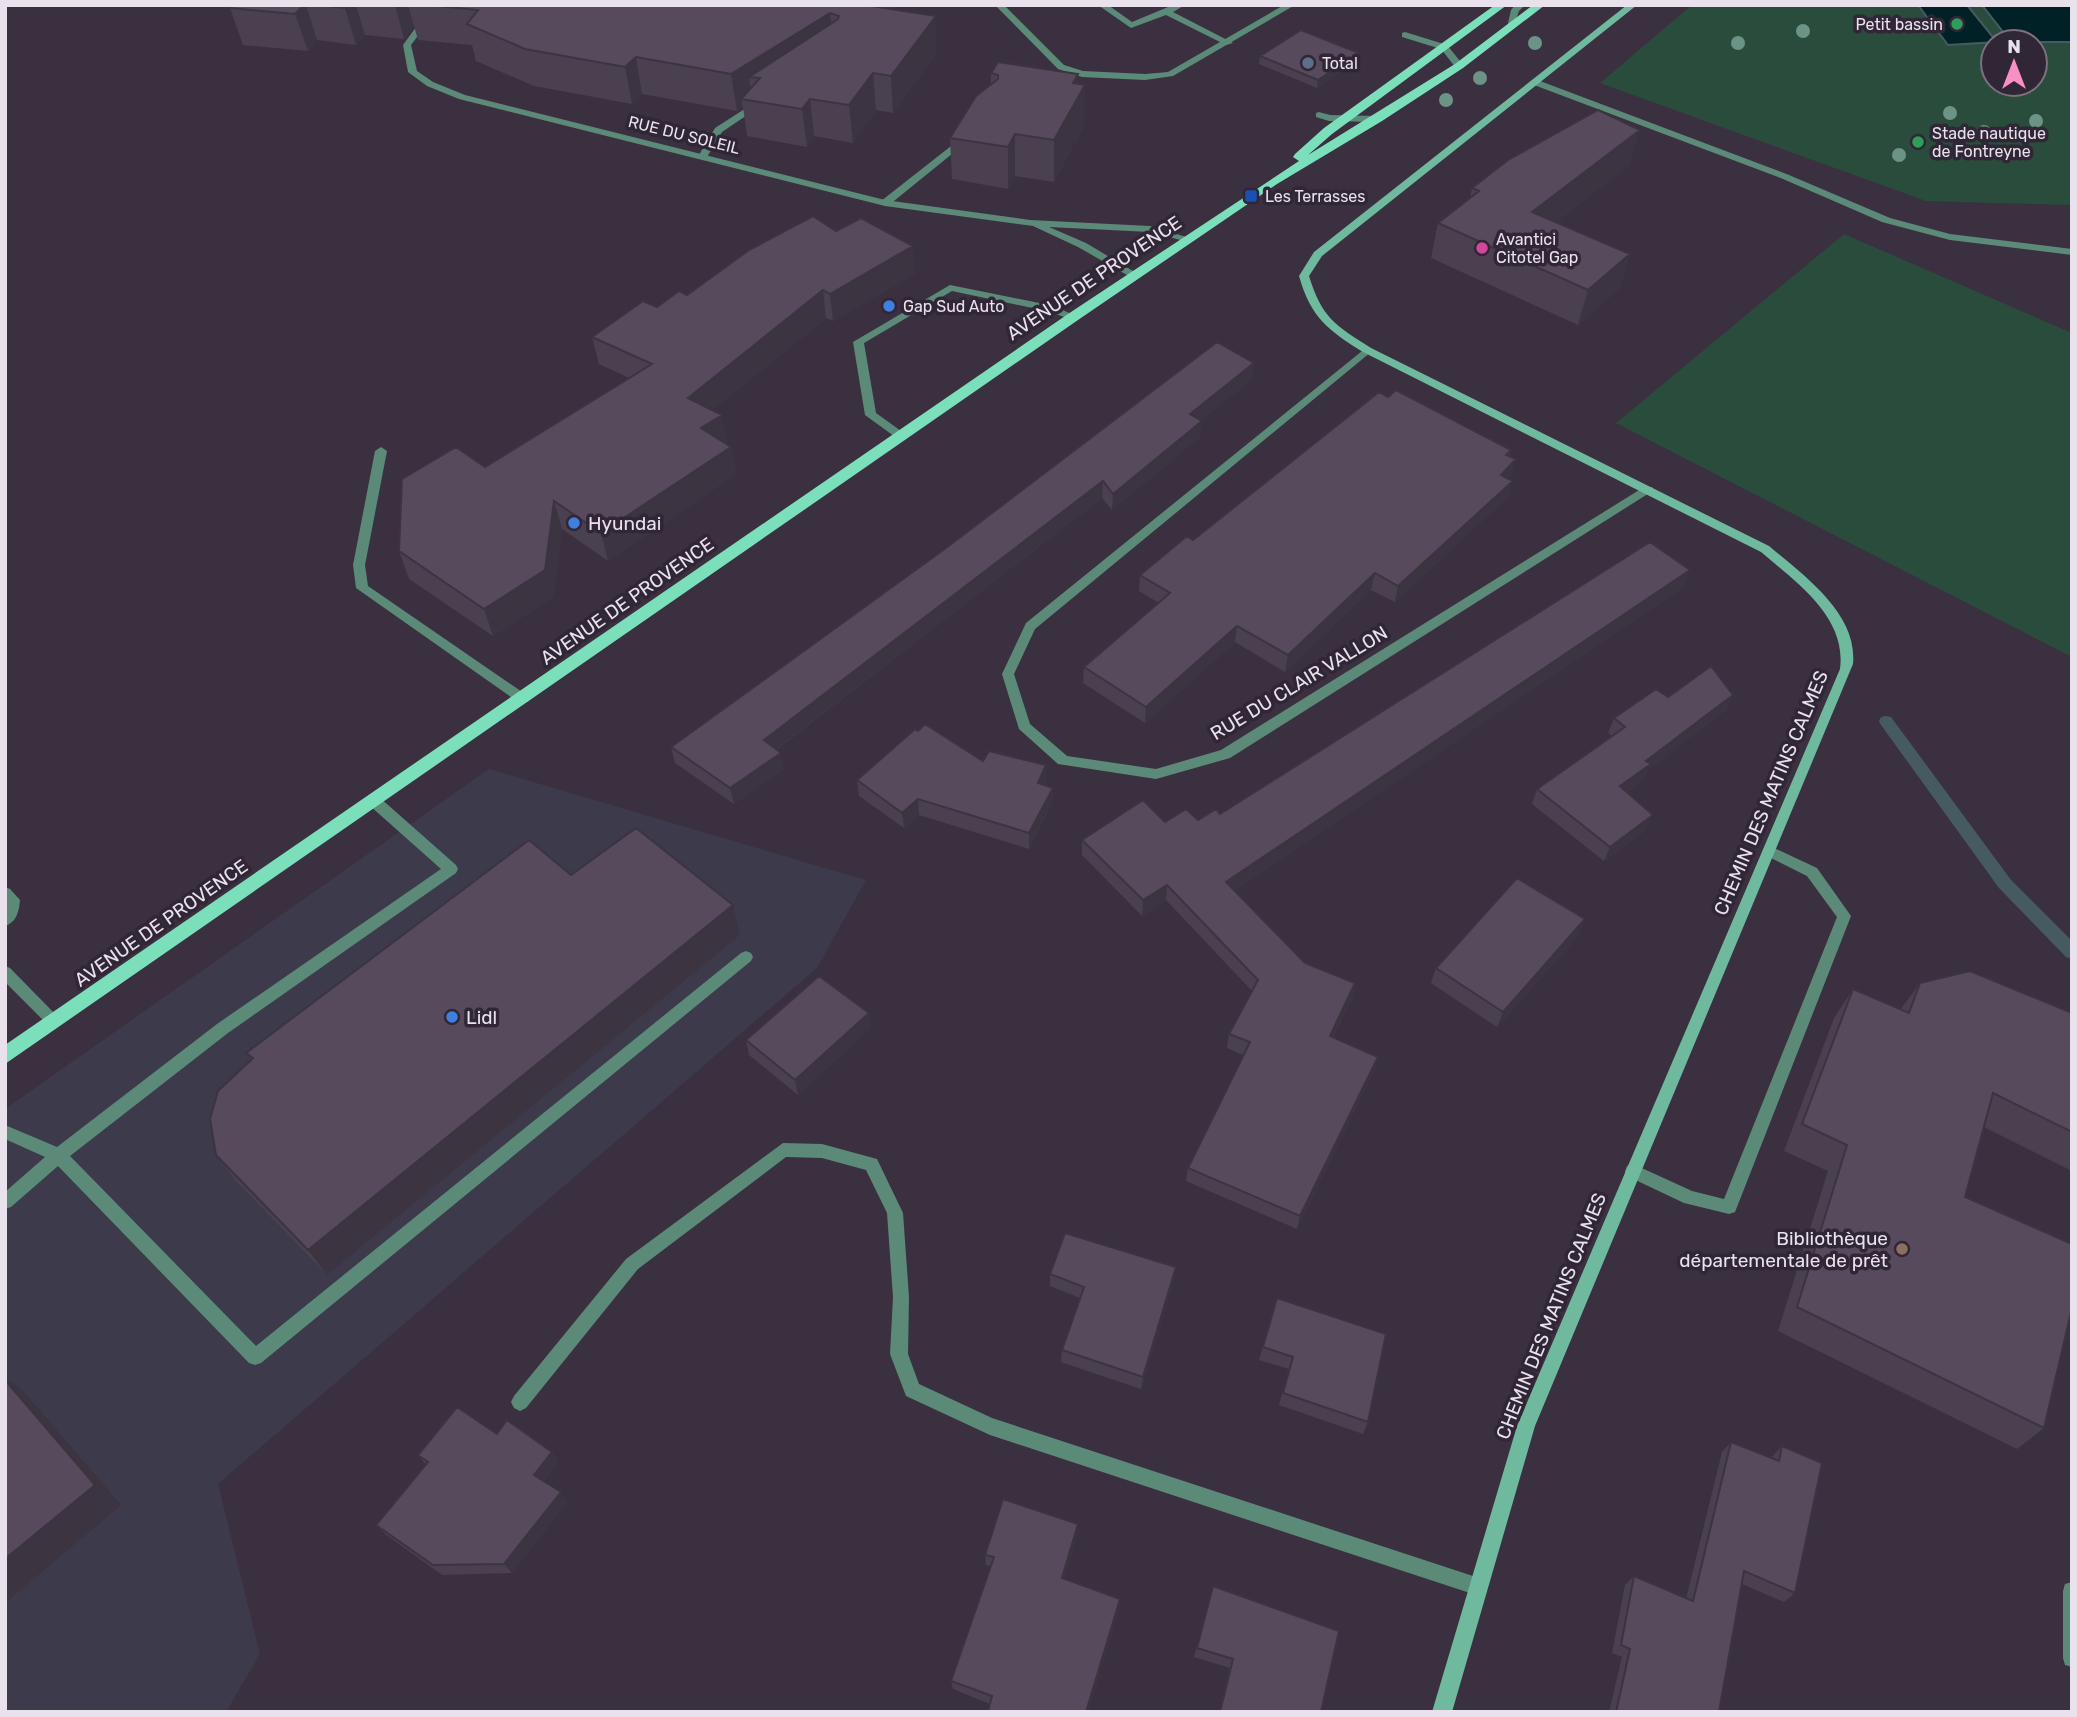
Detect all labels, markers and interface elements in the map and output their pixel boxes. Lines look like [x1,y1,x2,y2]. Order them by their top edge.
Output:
place label: Petit bassin [1855,15,1943,34]
marker: Petit bassin [1949,16,1965,32]
north arrow [1979,28,2049,98]
text: N [2007,35,2021,58]
place label: Total [1322,54,1358,73]
marker: Total [1300,55,1316,71]
street label: RUE DU SOLEIL [626,112,742,158]
place label: Stade nautique de Fontreyne [1932,124,2046,161]
marker: Stade nautique de Fontreyne [1910,134,1926,150]
place label: Les Terrasses [1265,187,1365,206]
marker: Les Terrasses [1243,188,1259,204]
street label: AVENUE DE PROVENCE [1002,211,1186,345]
place label: Avantici Citotel Gap [1496,230,1578,267]
marker: Avantici Citotel Gap [1474,240,1490,256]
place label: Gap Sud Auto [903,297,1004,316]
marker: Gap Sud Auto [881,298,897,314]
place label: Hyundai [588,512,661,535]
marker: Hyundai [566,515,582,531]
street label: AVENUE DE PROVENCE [536,532,718,670]
street label: RUE DU CLAIR VALLON [1206,621,1392,745]
street label: CHEMIN DES MATINS CALMES [1709,667,1833,919]
street label: AVENUE DE PROVENCE [70,854,252,992]
place label: Lidl [466,1006,497,1029]
marker: Lidl [444,1009,460,1025]
street label: CHEMIN DES MATINS CALMES [1491,1189,1611,1443]
place label: Bibliothèque départementale de prêt [1679,1227,1889,1272]
marker: Bibliothèque départementale de prêt [1894,1241,1910,1257]

